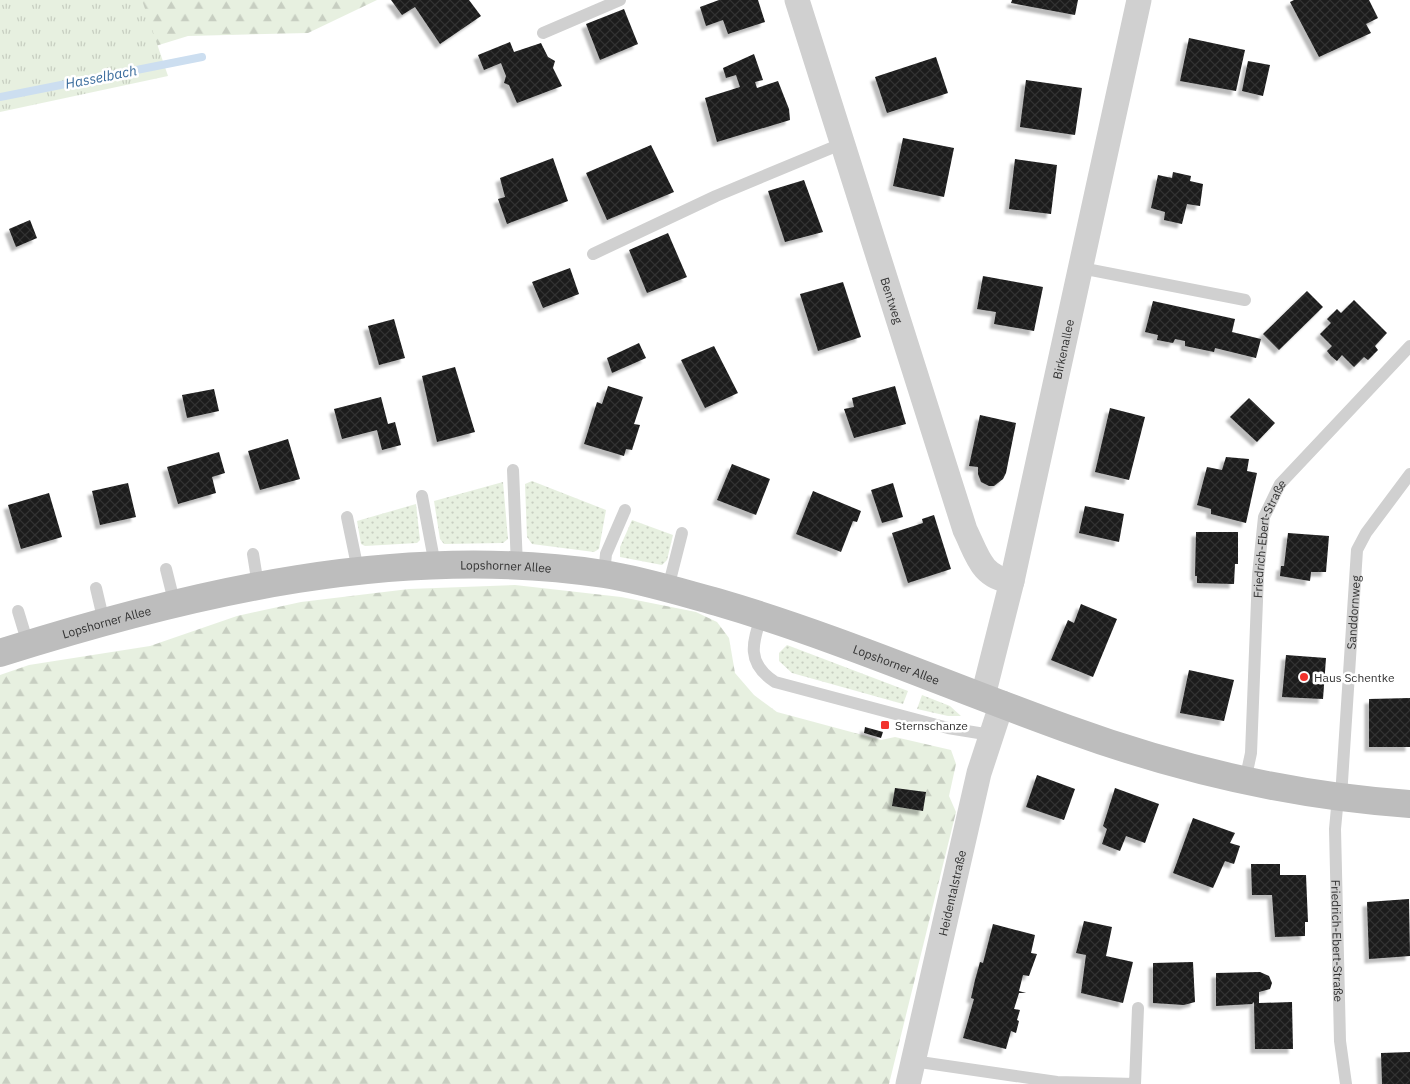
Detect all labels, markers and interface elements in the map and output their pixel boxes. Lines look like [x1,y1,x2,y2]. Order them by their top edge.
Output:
water label: Hasselbach [64,61,138,93]
street label: Bentweg [878,275,907,326]
street label: Birkenallee [1049,317,1077,380]
street label: Friedrich-Ebert-Straße [1250,475,1289,598]
street label: Lopshorner Allee [460,557,553,575]
street label: Sanddornweg [1343,574,1363,650]
street label: Lopshorner Allee [60,602,153,641]
street label: Lopshorner Allee [851,641,942,688]
place label: Haus Schentke [1314,670,1395,685]
marker: Haus Schentke [1298,671,1310,683]
place label: Sternschanze [895,718,968,733]
marker: Sternschanze [879,719,891,731]
street label: Heidentalstraße [935,848,969,937]
street label: Friedrich-Ebert-Straße [1329,879,1347,1003]

